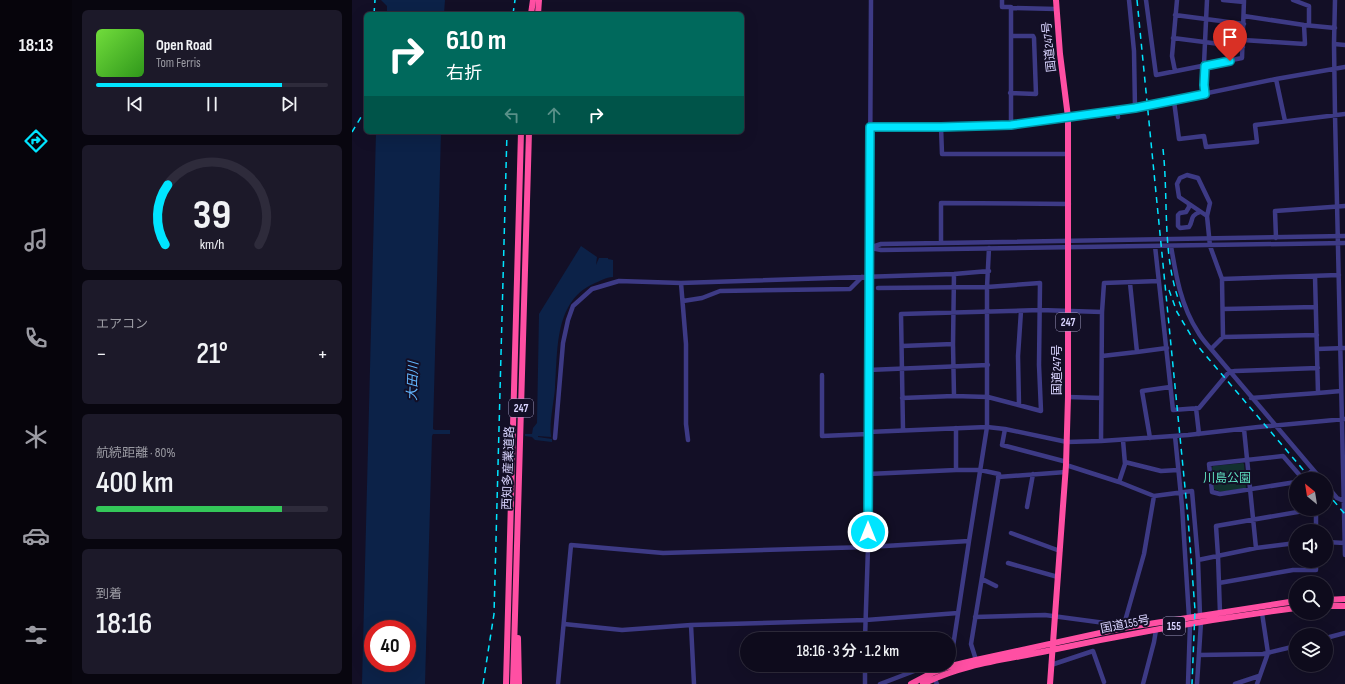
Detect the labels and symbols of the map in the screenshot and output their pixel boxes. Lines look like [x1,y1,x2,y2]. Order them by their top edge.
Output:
pin [1213,20,1247,61]
street label: 国道247号 [1039,21,1060,73]
road number: 247 [1056,313,1080,331]
street label: 国道247号 [1050,345,1065,395]
water label: 大田川 [404,359,422,401]
road number: 247 [509,399,533,417]
street label: 西知多産業道路 [500,426,517,510]
park label: 川島公園 [1203,471,1251,486]
north arrow [1289,472,1333,516]
position arrow [847,511,889,553]
street label: 国道155号 [1099,612,1151,637]
road number: 155 [1163,617,1185,635]
speed limit sign: 40 [364,620,416,672]

